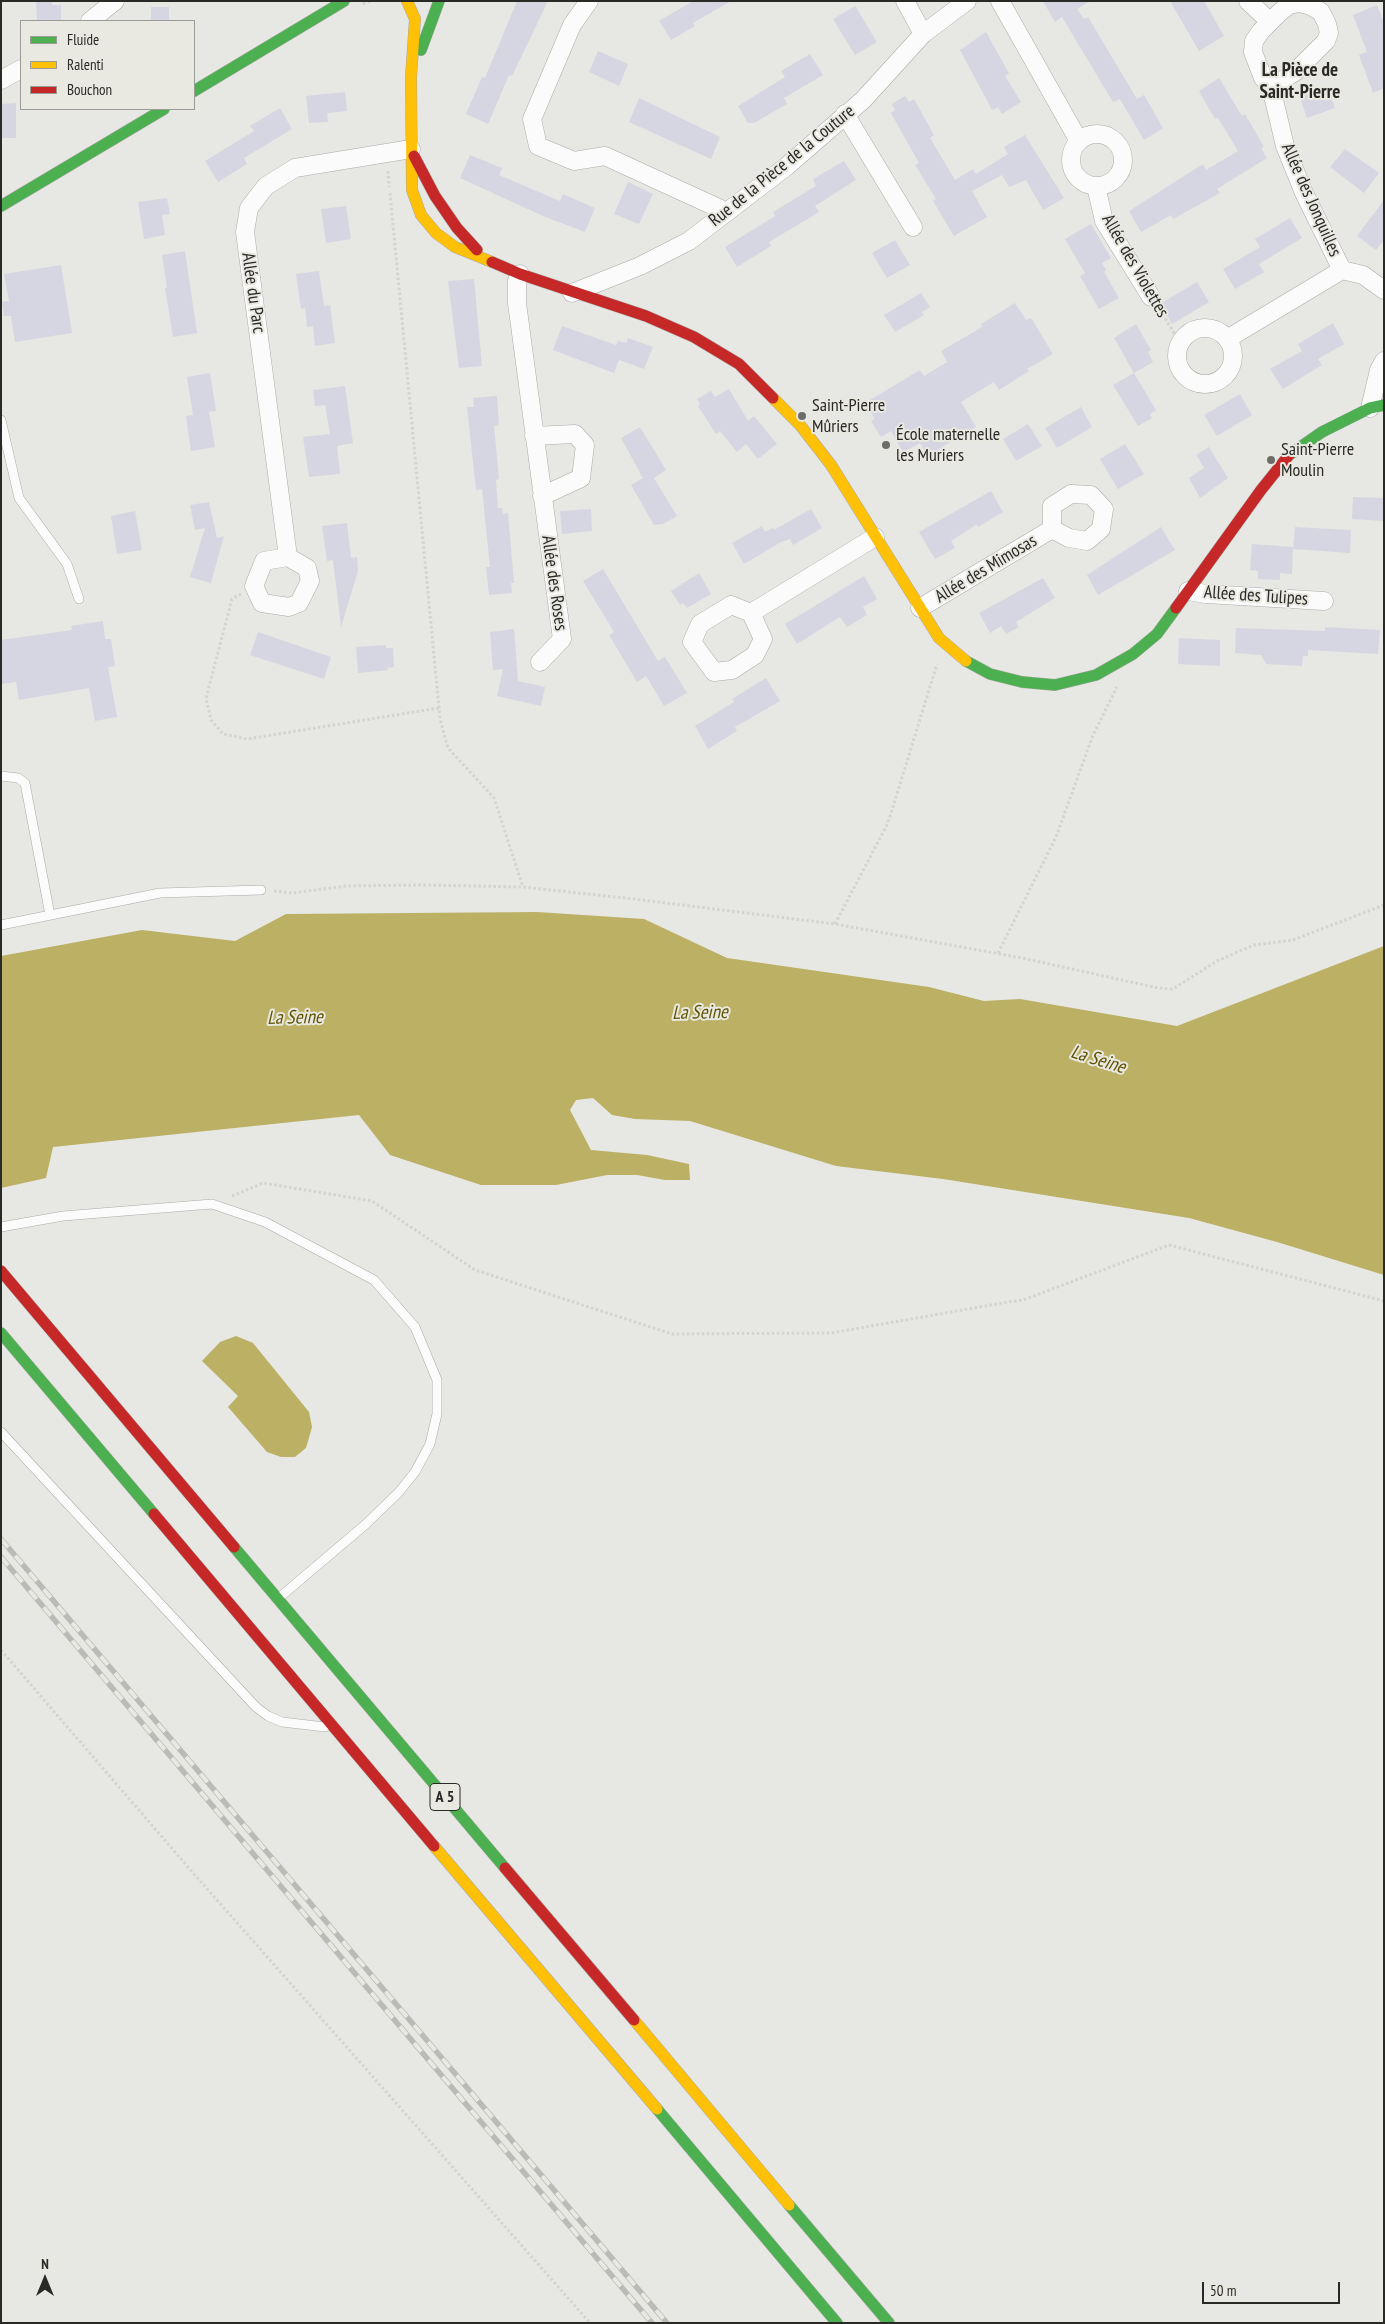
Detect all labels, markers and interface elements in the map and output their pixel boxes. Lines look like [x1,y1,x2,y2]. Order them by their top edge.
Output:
legend [20,20,195,110]
text: Fluide [67,30,99,49]
text: Ralenti [67,55,104,74]
district label: La Pièce de Saint-Pierre [1260,60,1340,104]
text: Bouchon [67,80,112,99]
street label: Rue de la Pièce de la Couture [705,101,859,231]
street label: Allée des Jonquilles [1276,140,1346,260]
street label: Allée des Violettes [1097,211,1173,321]
street label: Allée du Parc [237,251,269,335]
place label: Saint-Pierre Mûriers [812,395,885,438]
marker: Saint-Pierre Mûriers [796,410,808,422]
place label: École maternelle les Muriers [896,424,1000,466]
marker: École maternelle les Muriers [880,439,892,451]
place label: Saint-Pierre Moulin [1281,439,1354,482]
marker: Saint-Pierre Moulin [1265,454,1277,466]
street label: Allée des Mimosas [931,530,1041,608]
street label: Allée des Roses [537,534,571,632]
street label: Allée des Tulipes [1203,582,1309,610]
water label: La Seine [672,1001,728,1025]
water label: La Seine [267,1006,323,1030]
water label: La Seine [1068,1041,1128,1079]
road number: A 5 [430,1784,460,1810]
north arrow [20,2254,70,2304]
text: N [41,2255,49,2273]
scale bar [1205,2272,1342,2304]
text: 50 m [1210,2281,1236,2300]

